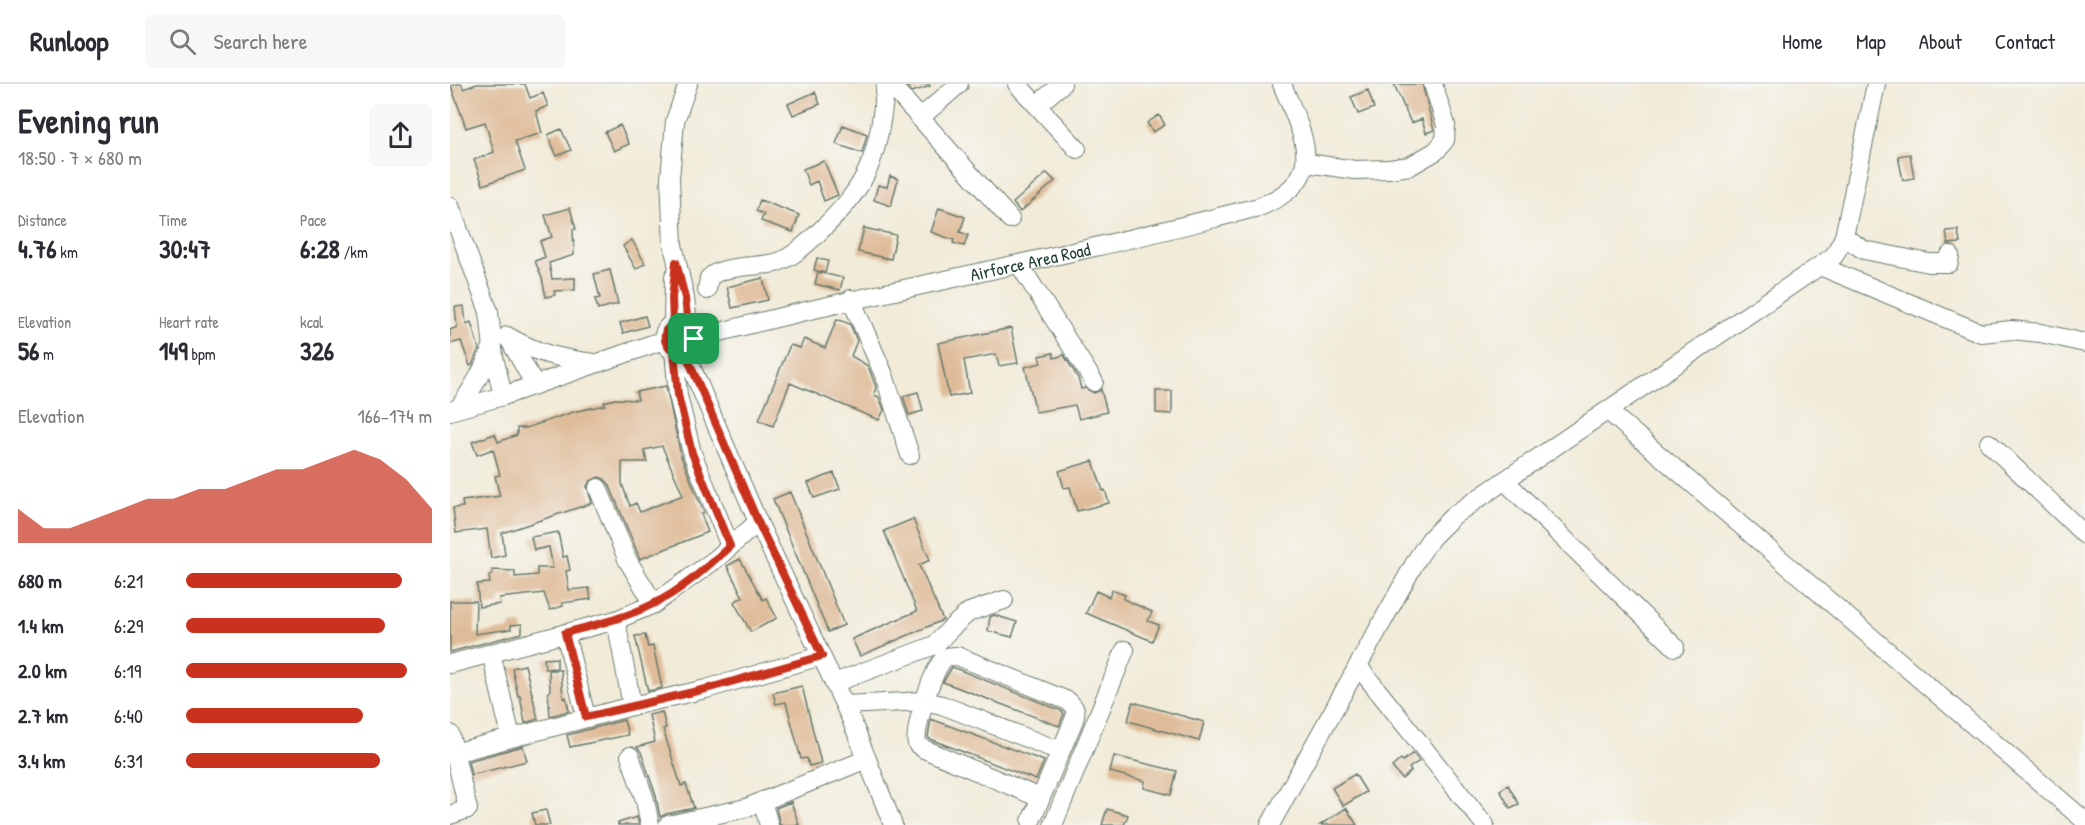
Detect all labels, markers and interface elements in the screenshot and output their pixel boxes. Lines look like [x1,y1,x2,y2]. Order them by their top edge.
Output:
search box [145,14,565,68]
text: Runloop [30,22,109,60]
icon: search [166,25,199,58]
text: Search here [214,26,308,56]
text: Home [1782,27,1823,56]
text: Map [1856,27,1886,56]
text: About [1919,27,1962,56]
text: Contact [1995,27,2055,56]
text: Evening run [18,99,159,143]
button: share [369,104,432,167]
text: 18:50 · 7 × 680 m [18,144,142,171]
text: Distance [18,209,67,231]
text: Time [159,209,187,231]
text: Pace [300,209,327,231]
text: 4.76 [18,231,57,266]
text: 30:47 [159,231,211,266]
text: 6:28 [300,231,340,266]
street label: Airforce Area Road [968,236,1093,287]
text: km [57,241,78,263]
text: /km [340,241,368,263]
text: Elevation [18,311,71,333]
text: Heart rate [159,311,219,333]
text: kcal [300,311,323,333]
pin [668,313,719,364]
icon: arrive [677,322,710,355]
text: 56 [18,333,39,368]
text: 149 [159,333,188,368]
text: 326 [300,333,334,368]
text: m [39,343,54,365]
text: bpm [188,343,216,365]
text: Elevation [18,402,84,429]
text: 166–174 m [358,402,432,429]
text: 680 m [18,567,62,594]
text: 6:21 [114,567,143,594]
text: 1.4 km [18,612,64,639]
text: 6:29 [114,612,143,639]
text: 2.0 km [18,657,67,684]
text: 6:19 [114,657,141,684]
text: 2.7 km [18,702,68,729]
text: 6:40 [114,702,143,729]
text: 3.4 km [18,747,65,774]
text: 6:31 [114,747,143,774]

